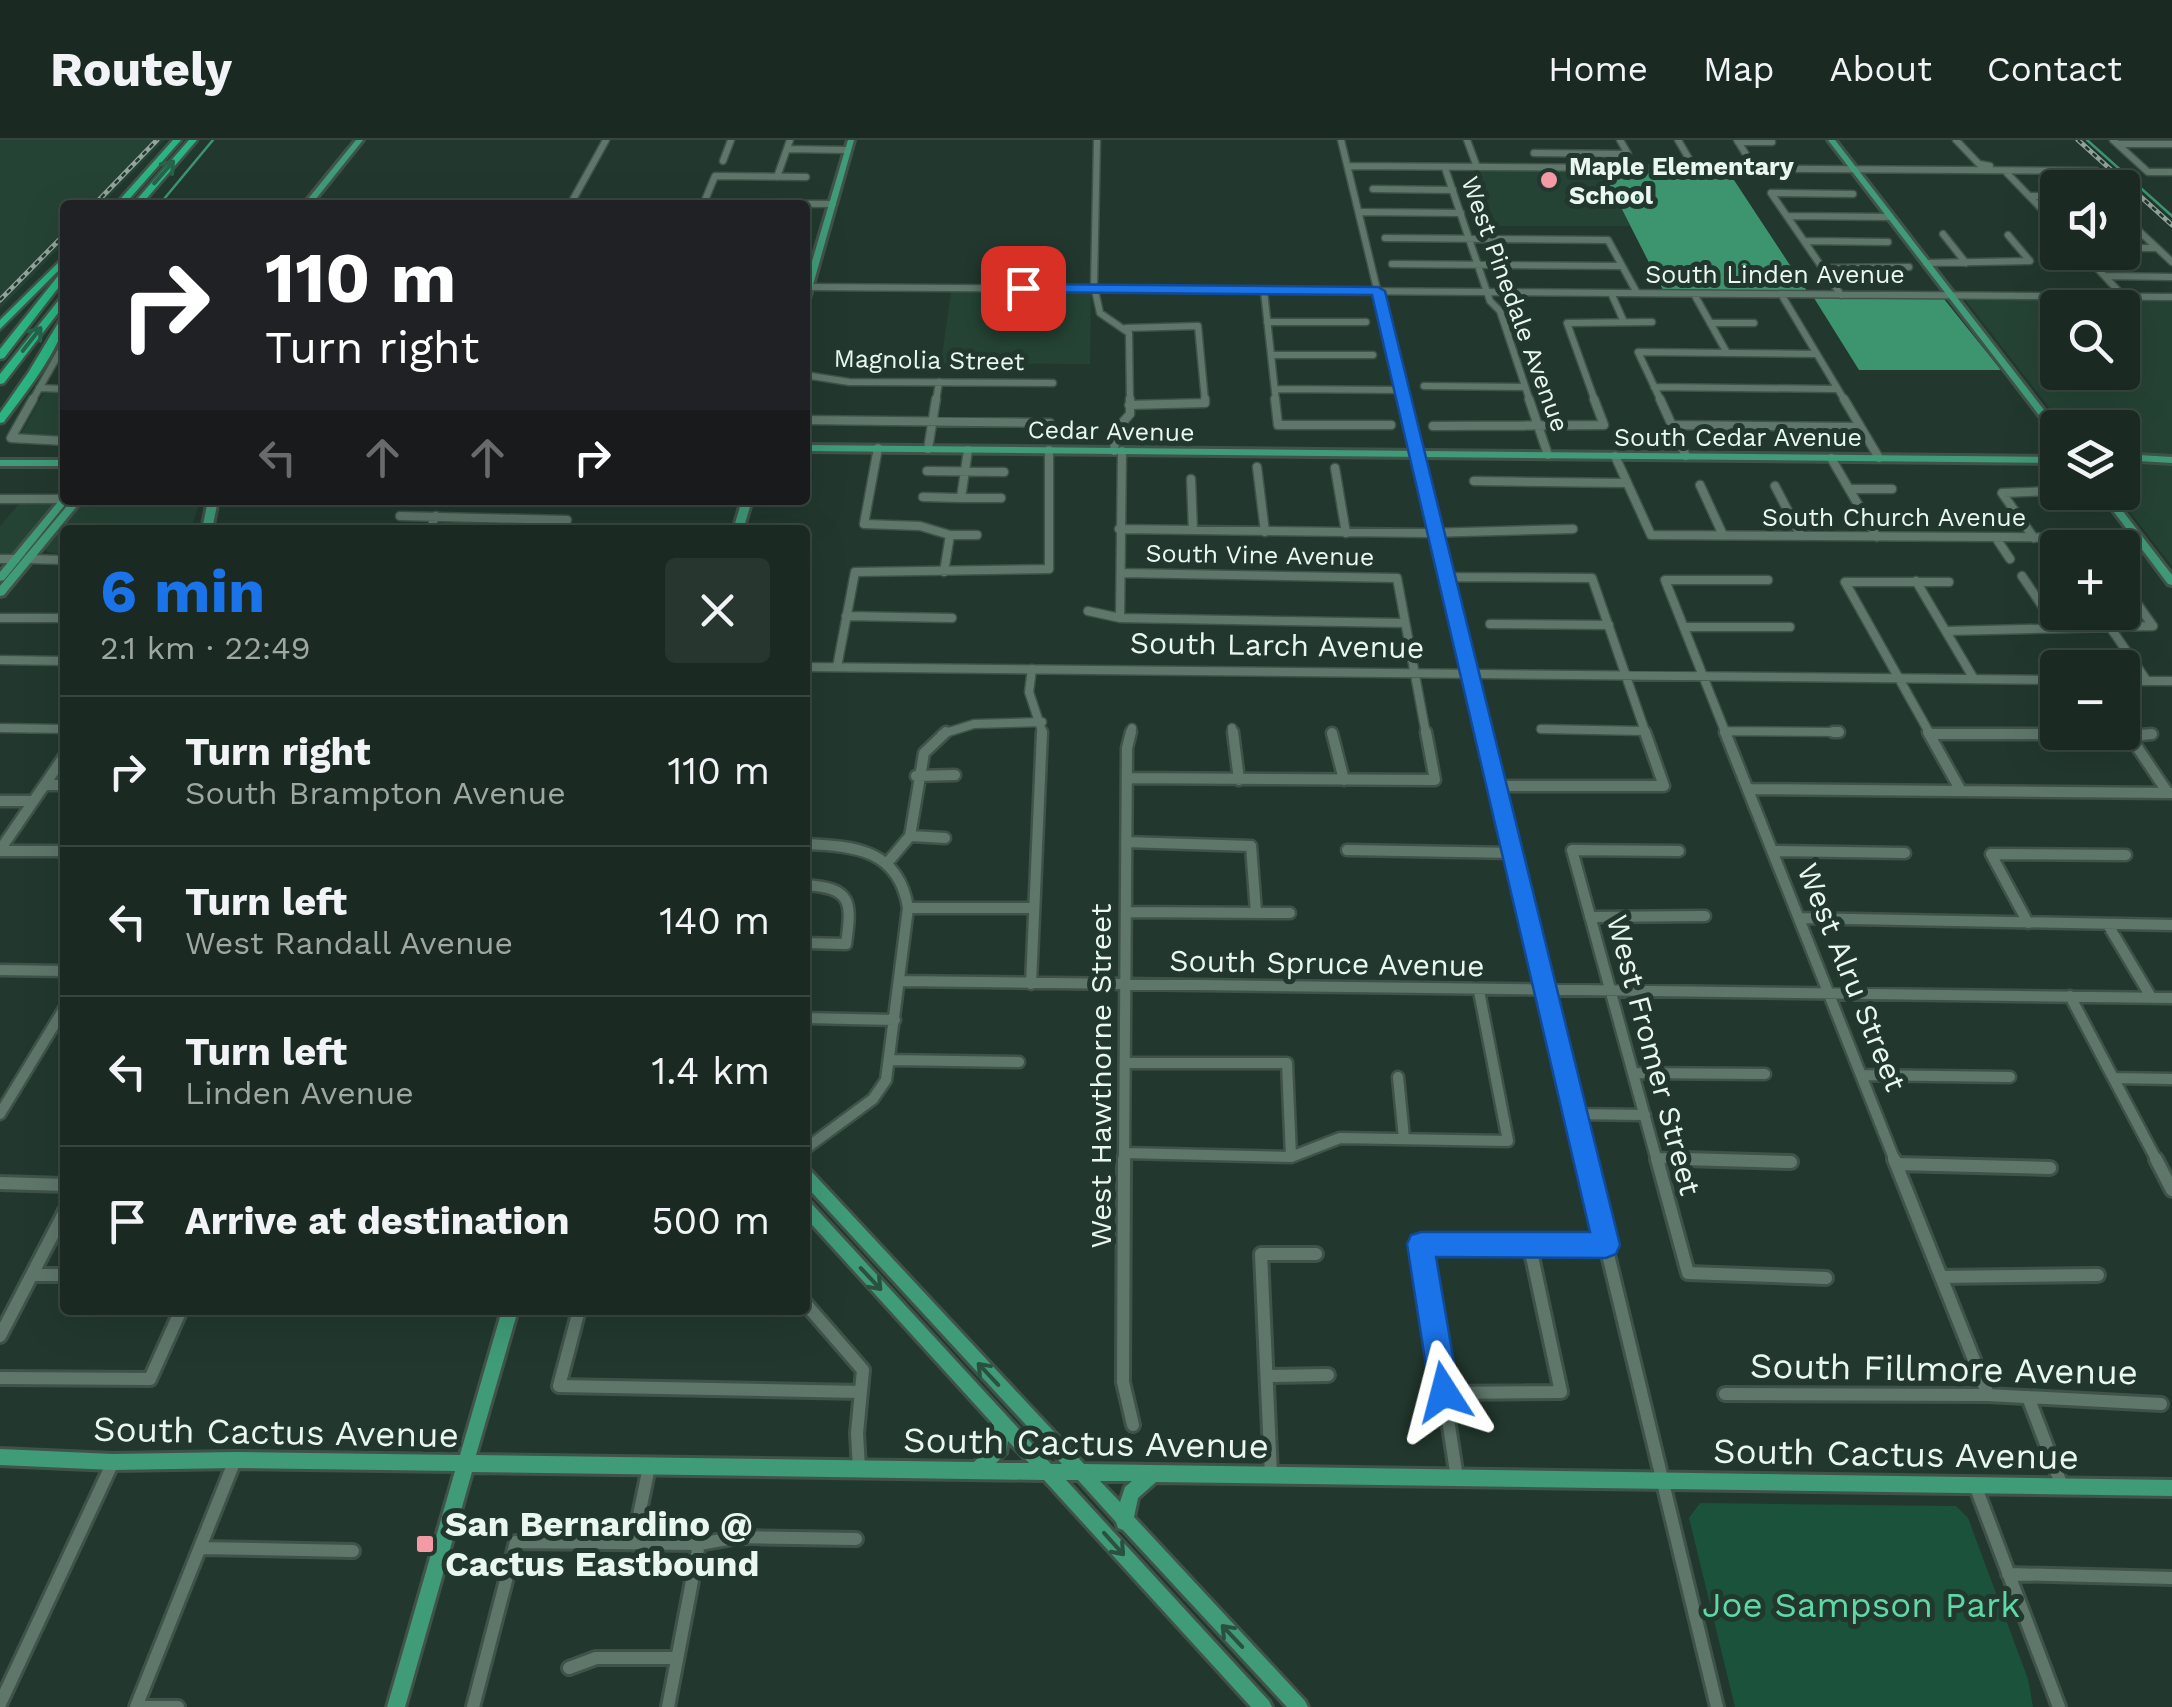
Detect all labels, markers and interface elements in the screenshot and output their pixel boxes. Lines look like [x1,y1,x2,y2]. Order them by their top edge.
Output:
text: Routely [50,41,232,98]
text: Home [1548,48,1648,90]
text: Map [1703,48,1775,90]
text: About [1830,48,1932,90]
text: Contact [1987,48,2122,90]
place label: Maple Elementary School [1569,152,1795,210]
one-way arrow [152,160,175,185]
marker: Maple Elementary School [1538,169,1560,191]
map controls [2040,170,2140,750]
button: sound [2040,170,2140,270]
street label: West Pinedale Avenue [1455,172,1575,436]
text: 110 m [265,237,456,319]
icon: right [100,240,230,370]
pin [981,246,1066,331]
street label: South Linden Avenue [1645,260,1905,289]
icon: arrive [996,261,1051,316]
button: search [2040,290,2140,390]
text: Turn right [265,321,479,374]
one-way arrow [21,327,43,353]
street label: Magnolia Street [833,344,1025,376]
button: layers [2040,410,2140,510]
street label: Cedar Avenue [1027,415,1195,447]
street label: South Cedar Avenue [1614,423,1862,452]
icon: left [250,430,305,485]
icon: ahead [355,430,410,485]
icon: ahead [460,430,515,485]
icon: right [565,430,620,485]
street label: South Church Avenue [1762,503,2026,532]
button: + [2040,530,2140,630]
street label: South Vine Avenue [1145,539,1375,571]
text: 6 min [100,556,265,627]
button: close [665,558,770,663]
street label: South Larch Avenue [1130,625,1424,665]
text: 2.1 km · 22:49 [100,629,311,667]
button: − [2040,650,2140,750]
text: Turn right [185,730,371,774]
icon: right [100,744,155,799]
text: 110 m [668,749,770,793]
text: South Brampton Avenue [185,774,566,812]
street label: West Alru Street [1790,858,1914,1097]
text: Turn left [185,880,347,924]
icon: left [100,894,155,949]
text: 140 m [659,899,770,943]
street label: West Hawthorne Street [1083,903,1118,1249]
street label: West Fromer Street [1600,911,1708,1199]
text: West Randall Avenue [185,924,513,962]
street label: South Spruce Avenue [1169,943,1485,983]
text: Turn left [185,1030,347,1074]
icon: left [100,1044,155,1099]
text: 1.4 km [652,1049,770,1093]
text: Linden Avenue [185,1074,414,1112]
icon: arrive [100,1194,155,1249]
text: Arrive at destination [185,1199,570,1243]
text: 500 m [651,1199,770,1243]
one-way arrow [859,1266,882,1291]
position arrow [1392,1340,1496,1444]
street label: South Fillmore Avenue [1750,1345,2138,1393]
one-way arrow [976,1363,1000,1387]
street label: South Cactus Avenue [93,1408,459,1456]
street label: South Cactus Avenue [903,1419,1269,1467]
street label: South Cactus Avenue [1713,1430,2079,1478]
place label: San Bernardino @ Cactus Eastbound [445,1503,759,1585]
one-way arrow [1102,1531,1125,1556]
marker: San Bernardino @ Cactus Eastbound [414,1533,436,1555]
park label: Joe Sampson Park [1702,1584,2020,1626]
one-way arrow [1221,1624,1244,1649]

